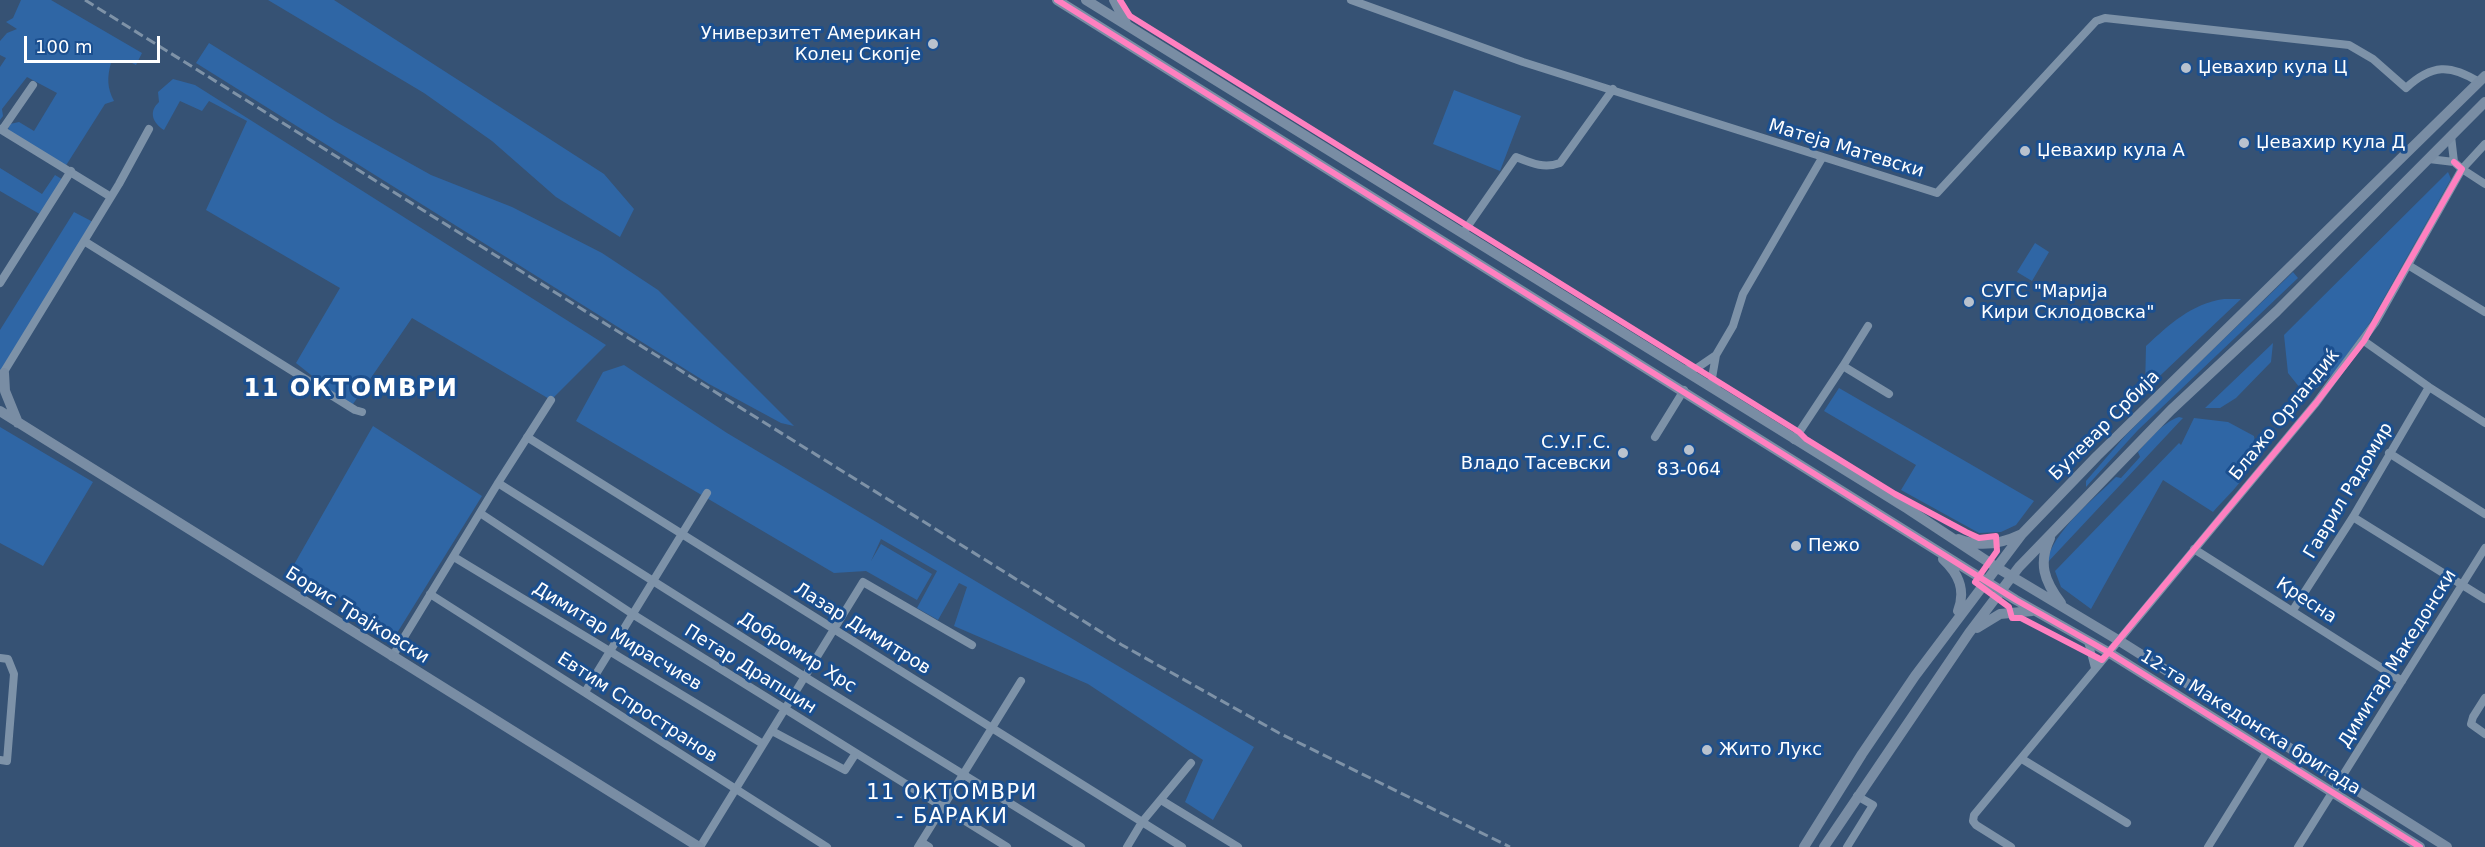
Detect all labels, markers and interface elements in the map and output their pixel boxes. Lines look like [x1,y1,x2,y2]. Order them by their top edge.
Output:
place label: Универзитет Американ Колеџ Скопје [701,23,921,66]
scale bar [27,24,164,62]
text: 100 m [35,36,93,57]
marker: Универзитет Американ Колеџ Скопје [926,37,940,51]
place label: Џевахир кула Ц [2198,57,2348,79]
marker: Џевахир кула Ц [2179,61,2193,75]
street label: Матеја Матевски [1766,115,1926,183]
place label: Џевахир кула Д [2256,132,2406,154]
marker: Џевахир кула Д [2237,136,2251,150]
place label: Џевахир кула А [2037,140,2185,162]
marker: Џевахир кула А [2018,144,2032,158]
place label: СУГС "Марија Кири Склодовска" [1981,281,2154,324]
marker: СУГС "Марија Кири Склодовска" [1962,295,1976,309]
street label: Блажо Орландиќ [2225,345,2345,485]
street label: Булевар Србија [2045,366,2165,486]
district label: 11 ОКТОМВРИ [244,376,458,404]
street label: Гаврил Радомир [2300,419,2398,563]
place label: С.У.Г.С. Владо Тасевски [1461,432,1611,474]
marker: 83-064 [1682,443,1696,457]
marker: С.У.Г.С. Владо Тасевски [1616,446,1630,460]
place label: 83-064 [1657,459,1721,481]
place label: Пежо [1808,535,1860,557]
marker: Пежо [1789,539,1803,553]
street label: Борис Трајковски [281,563,433,669]
street label: Димитар Македонски [2334,566,2462,752]
street label: Кресна [2272,573,2340,629]
street label: Димитар Мирасчиев [529,578,705,696]
street label: Лазар Димитров [790,578,934,680]
street label: Добромир Хрс [734,608,860,698]
street label: Петар Драпшин [680,621,820,719]
street label: 12-та Македонска бригада [2136,646,2364,800]
street label: Евтим Спространов [553,648,721,768]
place label: Жито Лукс [1719,739,1822,761]
marker: Жито Лукс [1700,743,1714,757]
district label: 11 ОКТОМВРИ - БАРАКИ [866,781,1038,831]

